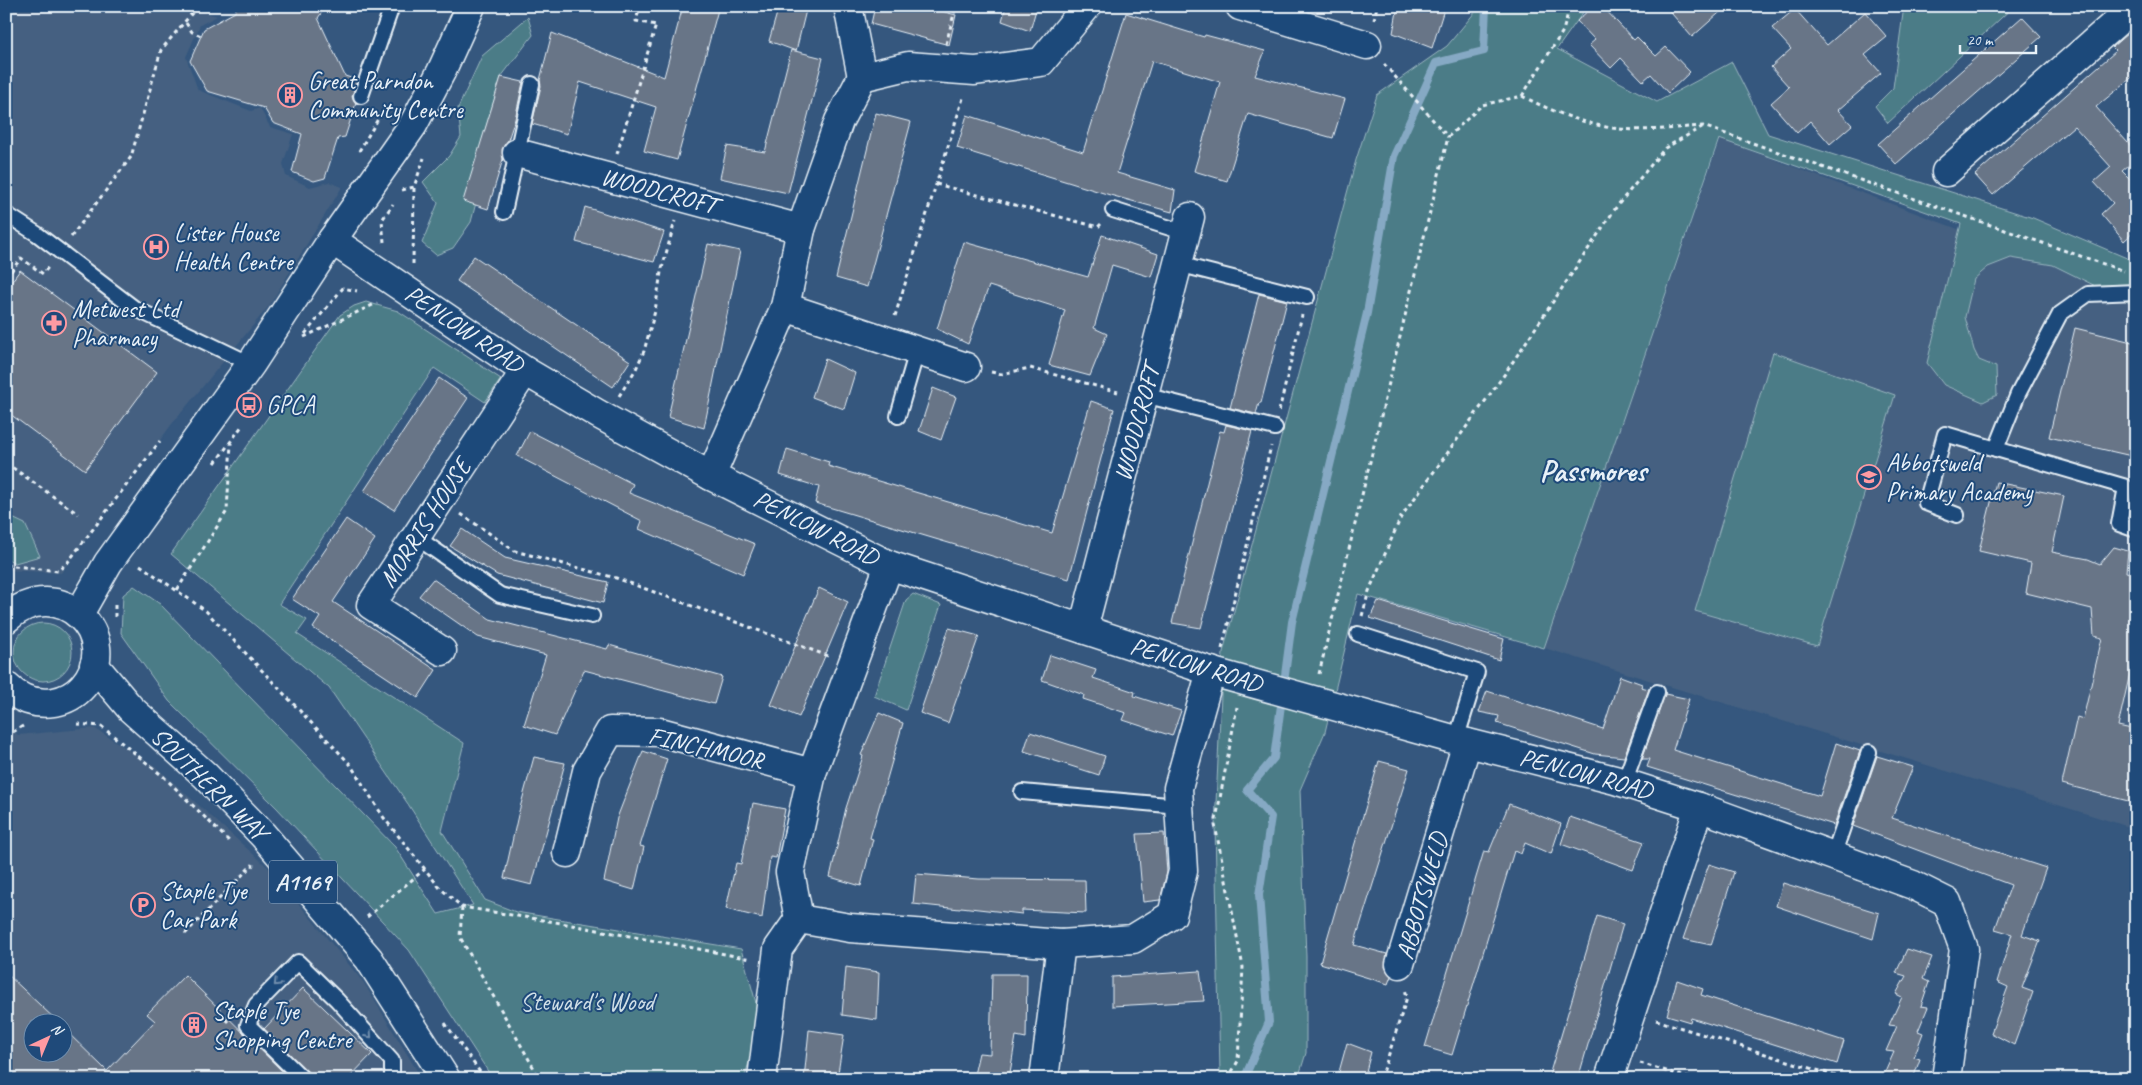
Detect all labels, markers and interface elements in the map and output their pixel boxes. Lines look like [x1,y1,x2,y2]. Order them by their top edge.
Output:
scale bar [1960,22,2036,54]
text: 20 m [1967,31,1994,50]
place label: Great Parndon Community Centre [308,65,464,126]
building icon: Great Parndon Community Centre [277,82,303,108]
street label: WOODCROFT [598,160,727,223]
place label: Lister House Health Centre [174,217,295,278]
hospital icon: Lister House Health Centre [143,234,169,260]
street label: PENLOW ROAD [399,278,531,382]
place label: Metwest Ltd Pharmacy [72,293,182,354]
pharmacy icon: Metwest Ltd Pharmacy [41,310,67,336]
street label: WOODCROFT [1106,355,1169,484]
place label: GPCA [266,389,316,421]
bus stop icon: GPCA [236,392,262,418]
place label: Abbotsweld Primary Academy [1886,447,2034,508]
street label: MORRIS HOUSE [372,450,480,593]
district label: Passmores [1540,452,1650,490]
school or university icon: Abbotsweld Primary Academy [1856,464,1882,490]
street label: PENLOW ROAD [748,483,886,574]
street label: PENLOW ROAD [1126,630,1268,701]
street label: FINCHMOOR [645,719,768,777]
street label: SOUTHERN WAY [144,720,277,851]
street label: PENLOW ROAD [1516,741,1658,808]
street label: ABBOTSWELD [1389,827,1456,963]
road number: A1169 [269,860,337,904]
place label: Staple Tye Car Park [160,875,248,936]
parking icon: Staple Tye Car Park [130,892,156,918]
one-way arrow [274,978,283,987]
park label: Steward's Wood [520,986,658,1018]
place label: Staple Tye Shopping Centre [212,995,353,1056]
north arrow [22,1012,72,1062]
building icon: Staple Tye Shopping Centre [181,1012,207,1038]
text: N [48,1020,67,1040]
one-way arrow [363,1029,372,1038]

